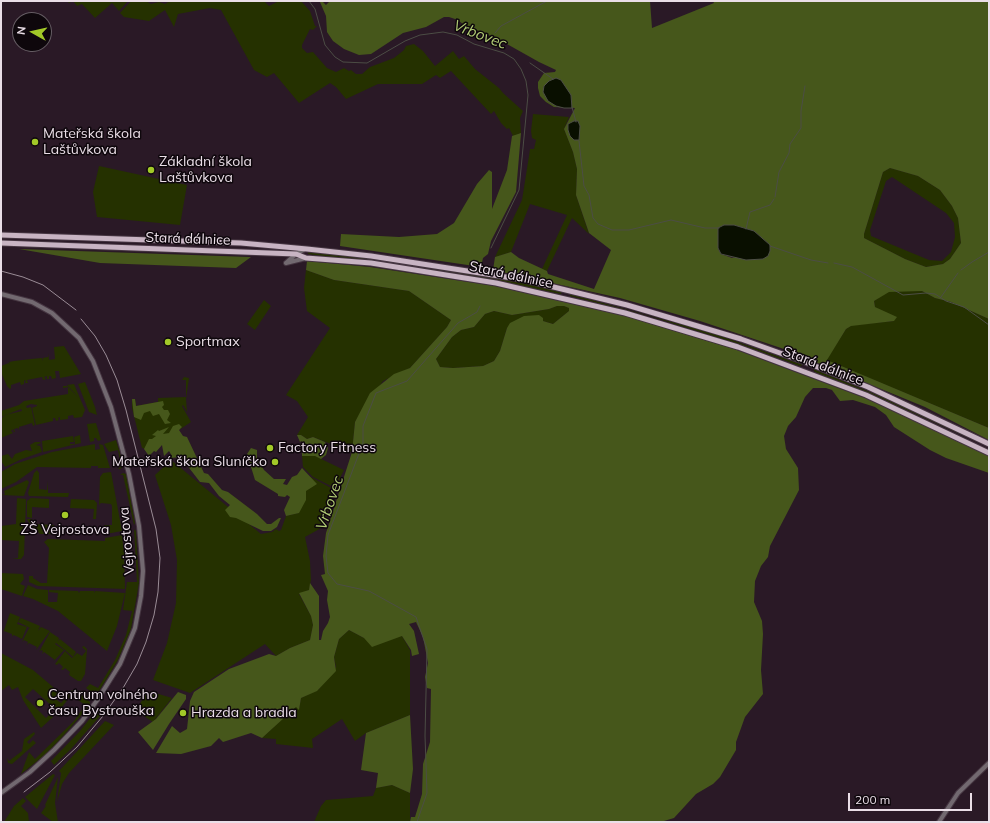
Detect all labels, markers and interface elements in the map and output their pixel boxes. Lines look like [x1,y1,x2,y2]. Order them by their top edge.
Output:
north arrow [12,12,52,52]
water label: Vrbovec [451,17,509,53]
text: N [14,25,29,36]
place label: Mateřská škola Laštůvkova [43,126,141,158]
marker: Mateřská škola Laštůvkova [30,137,40,147]
place label: Základní škola Laštůvkova [159,154,252,186]
marker: Základní škola Laštůvkova [146,165,156,175]
street label: Stará dálnice [145,229,231,249]
street label: Stará dálnice [468,258,554,292]
place label: Sportmax [176,334,240,350]
marker: Sportmax [163,337,173,347]
street label: Stará dálnice [780,343,866,389]
place label: Factory Fitness [278,440,376,456]
marker: Factory Fitness [265,443,275,453]
place label: Mateřská škola Sluníčko [112,454,267,470]
marker: Mateřská škola Sluníčko [270,457,280,467]
water label: Vrbovec [312,474,348,532]
street label: Vejrostova [116,506,138,576]
marker: ZŠ Vejrostova [60,510,70,520]
place label: ZŠ Vejrostova [21,522,109,538]
place label: Centrum volného času Bystrouška [48,687,158,720]
marker: Centrum volného času Bystrouška [35,698,45,708]
place label: Hrazda a bradla [191,705,297,721]
marker: Hrazda a bradla [178,708,188,718]
scale bar [850,785,974,811]
text: 200 m [855,792,890,807]

